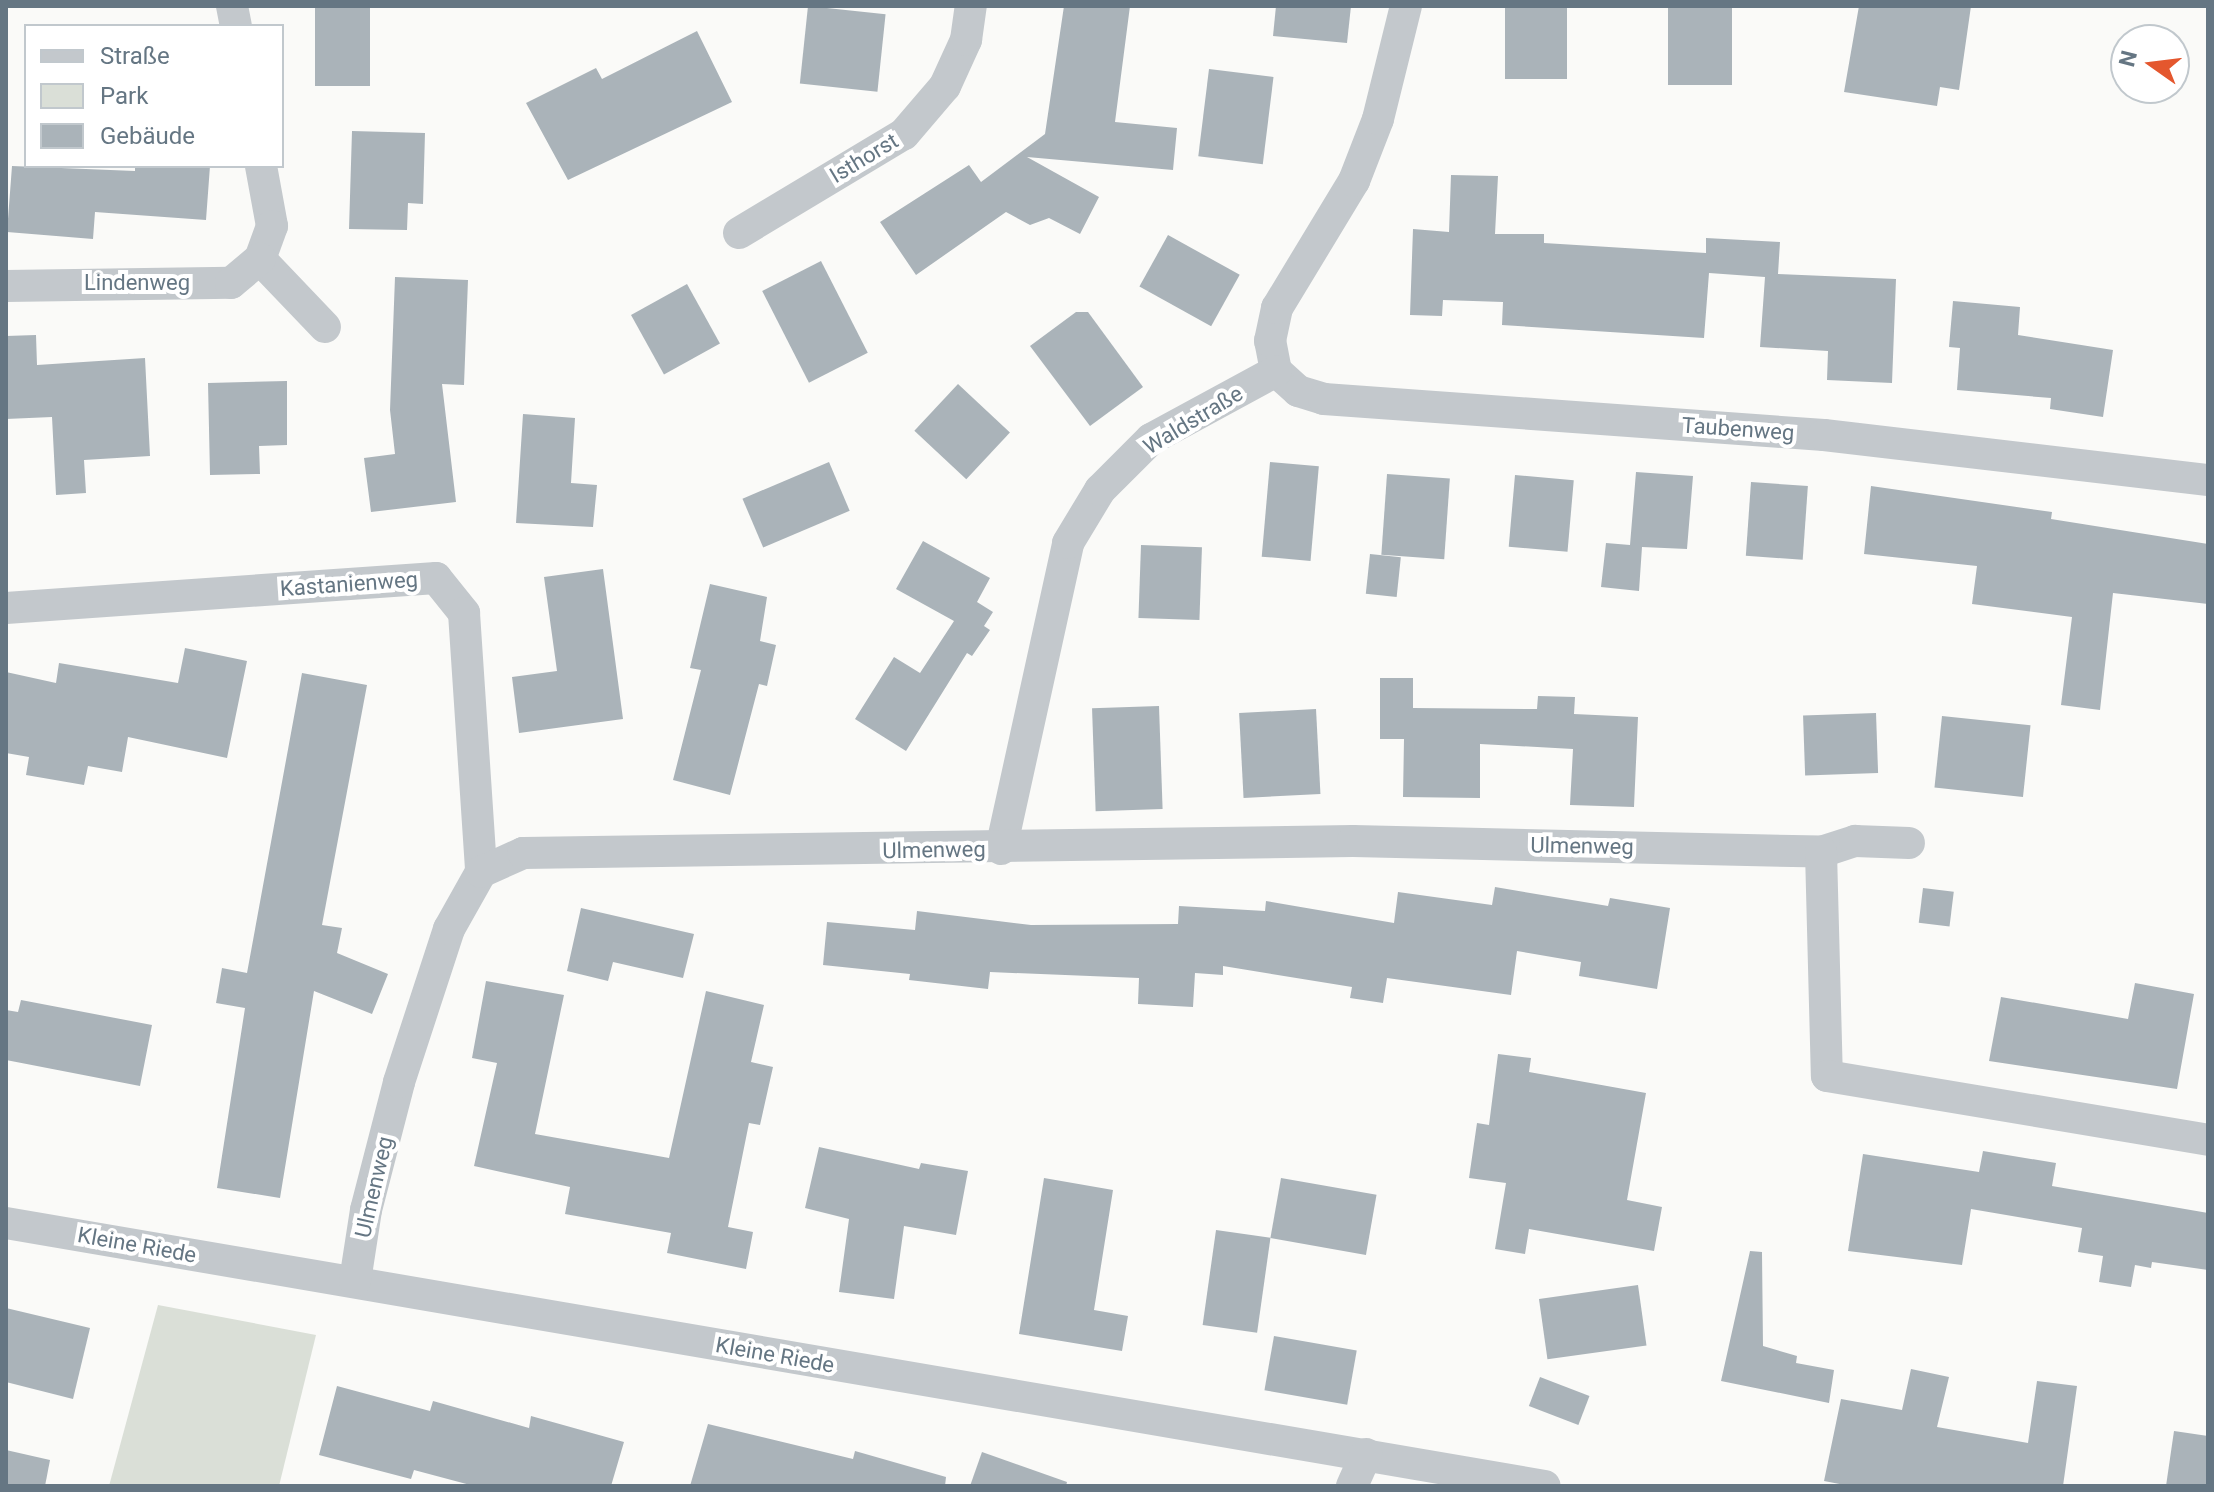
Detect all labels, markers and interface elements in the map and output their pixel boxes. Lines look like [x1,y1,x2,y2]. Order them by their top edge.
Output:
legend [24,24,284,168]
north arrow [2110,24,2190,104]
text: Straße [100,42,170,70]
text: N [2114,48,2142,69]
text: Park [100,82,148,110]
text: Gebäude [100,122,195,150]
street label: Isthorst [825,127,903,189]
street label: Lindenweg [84,270,190,296]
street label: Waldstraße [1139,380,1247,460]
street label: Taubenweg [1681,412,1795,446]
street label: Kastanienweg [279,566,419,602]
street label: Ulmenweg [1530,832,1634,860]
street label: Ulmenweg [882,836,986,864]
street label: Ulmenweg [350,1134,398,1240]
street label: Kleine Riede [76,1222,198,1268]
street label: Kleine Riede [714,1332,836,1378]

